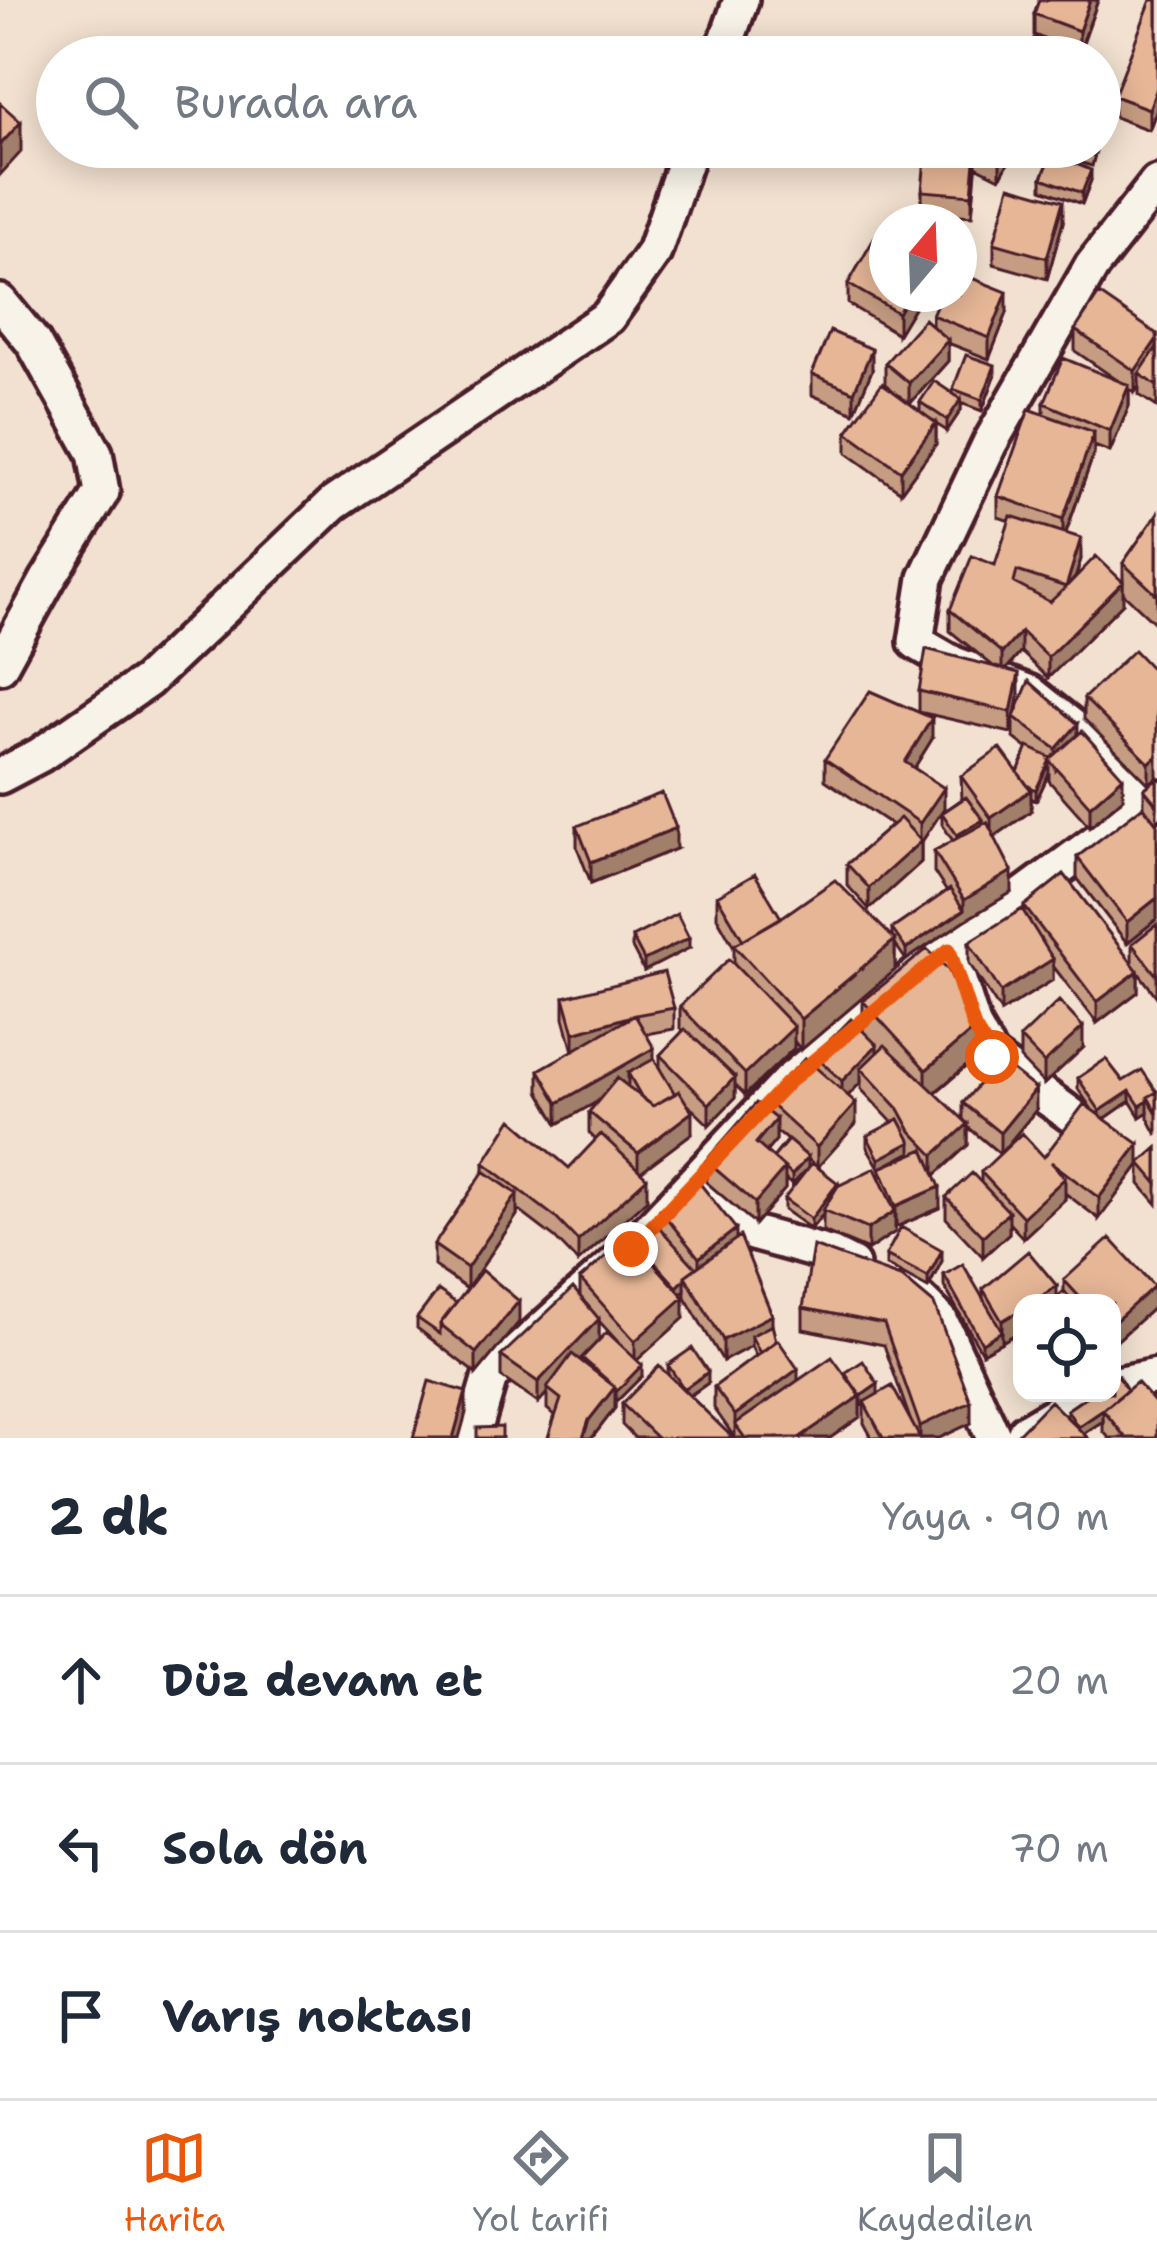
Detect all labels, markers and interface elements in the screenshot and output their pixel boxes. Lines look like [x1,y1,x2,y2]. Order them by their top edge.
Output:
search box [36,36,1121,168]
icon: search [78,69,144,135]
text: Burada ara [174,72,417,132]
north arrow [869,204,977,312]
route start [965,1030,1019,1084]
route end [604,1222,658,1276]
map controls [1013,1294,1121,1402]
button: locate [1013,1294,1121,1402]
text: 2 dk [48,1482,169,1550]
text: Yaya · 90 m [881,1490,1109,1542]
icon: ahead [48,1647,114,1713]
text: Düz devam et [162,1650,483,1710]
text: 20 m [1009,1654,1109,1706]
icon: left [48,1815,114,1881]
text: Sola dön [162,1818,368,1878]
text: 70 m [1008,1822,1109,1874]
icon: arrive [48,1983,114,2049]
text: Varış noktası [162,1986,473,2046]
tab: Harita [124,2125,225,2242]
tab: Yol tarifi [472,2125,609,2242]
tab: Kaydedilen [857,2125,1033,2242]

